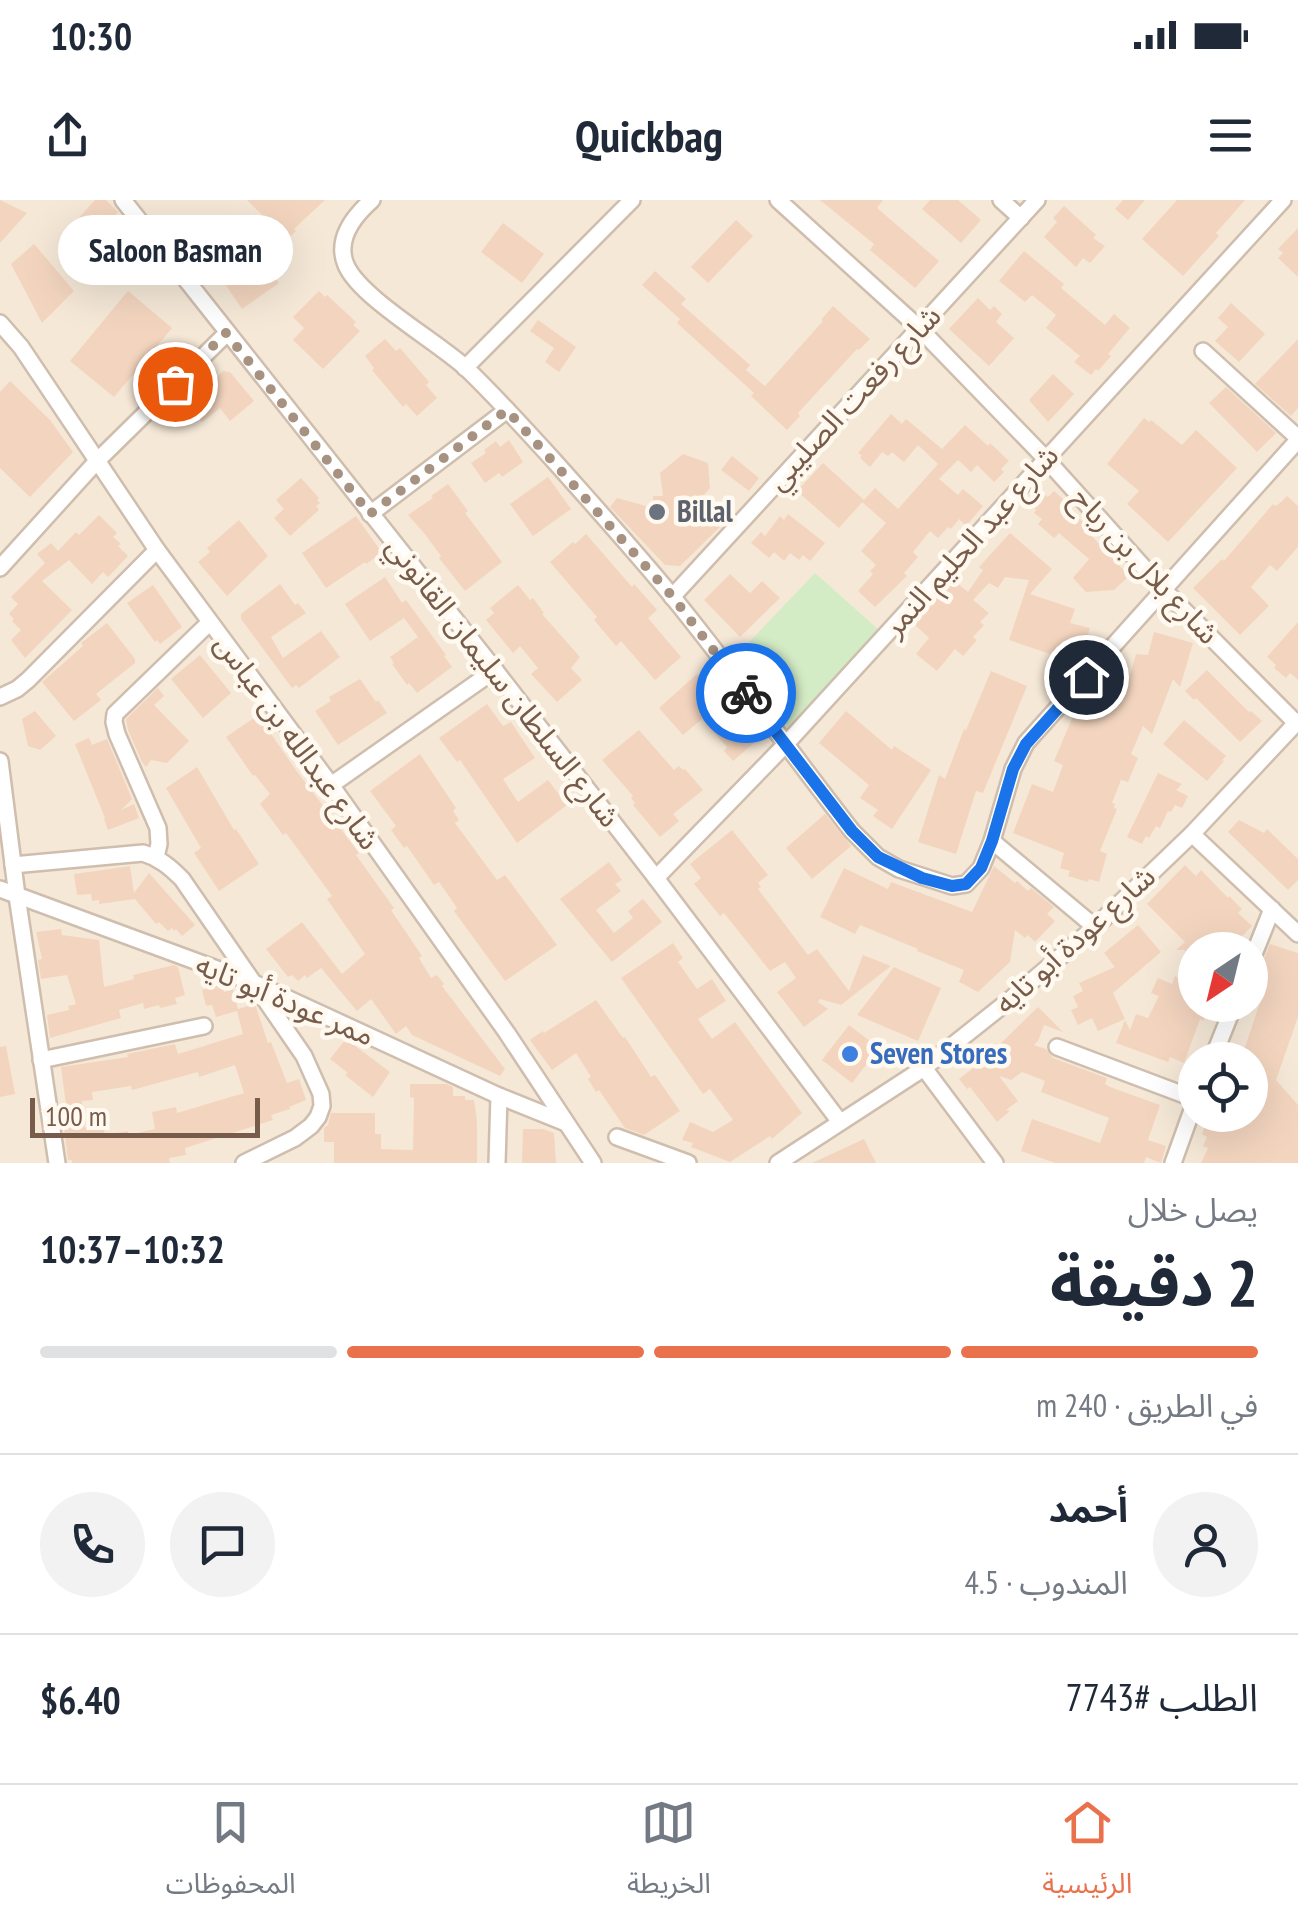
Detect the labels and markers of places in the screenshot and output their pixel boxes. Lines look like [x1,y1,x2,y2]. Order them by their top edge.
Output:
callout: Saloon Basman [58,214,292,284]
pin [133,342,218,427]
place label: Billal [677,491,733,530]
marker: Billal [646,501,668,523]
pin [1044,635,1129,720]
place label: Seven Stores [870,1033,1007,1072]
marker: Seven Stores [839,1043,861,1065]

